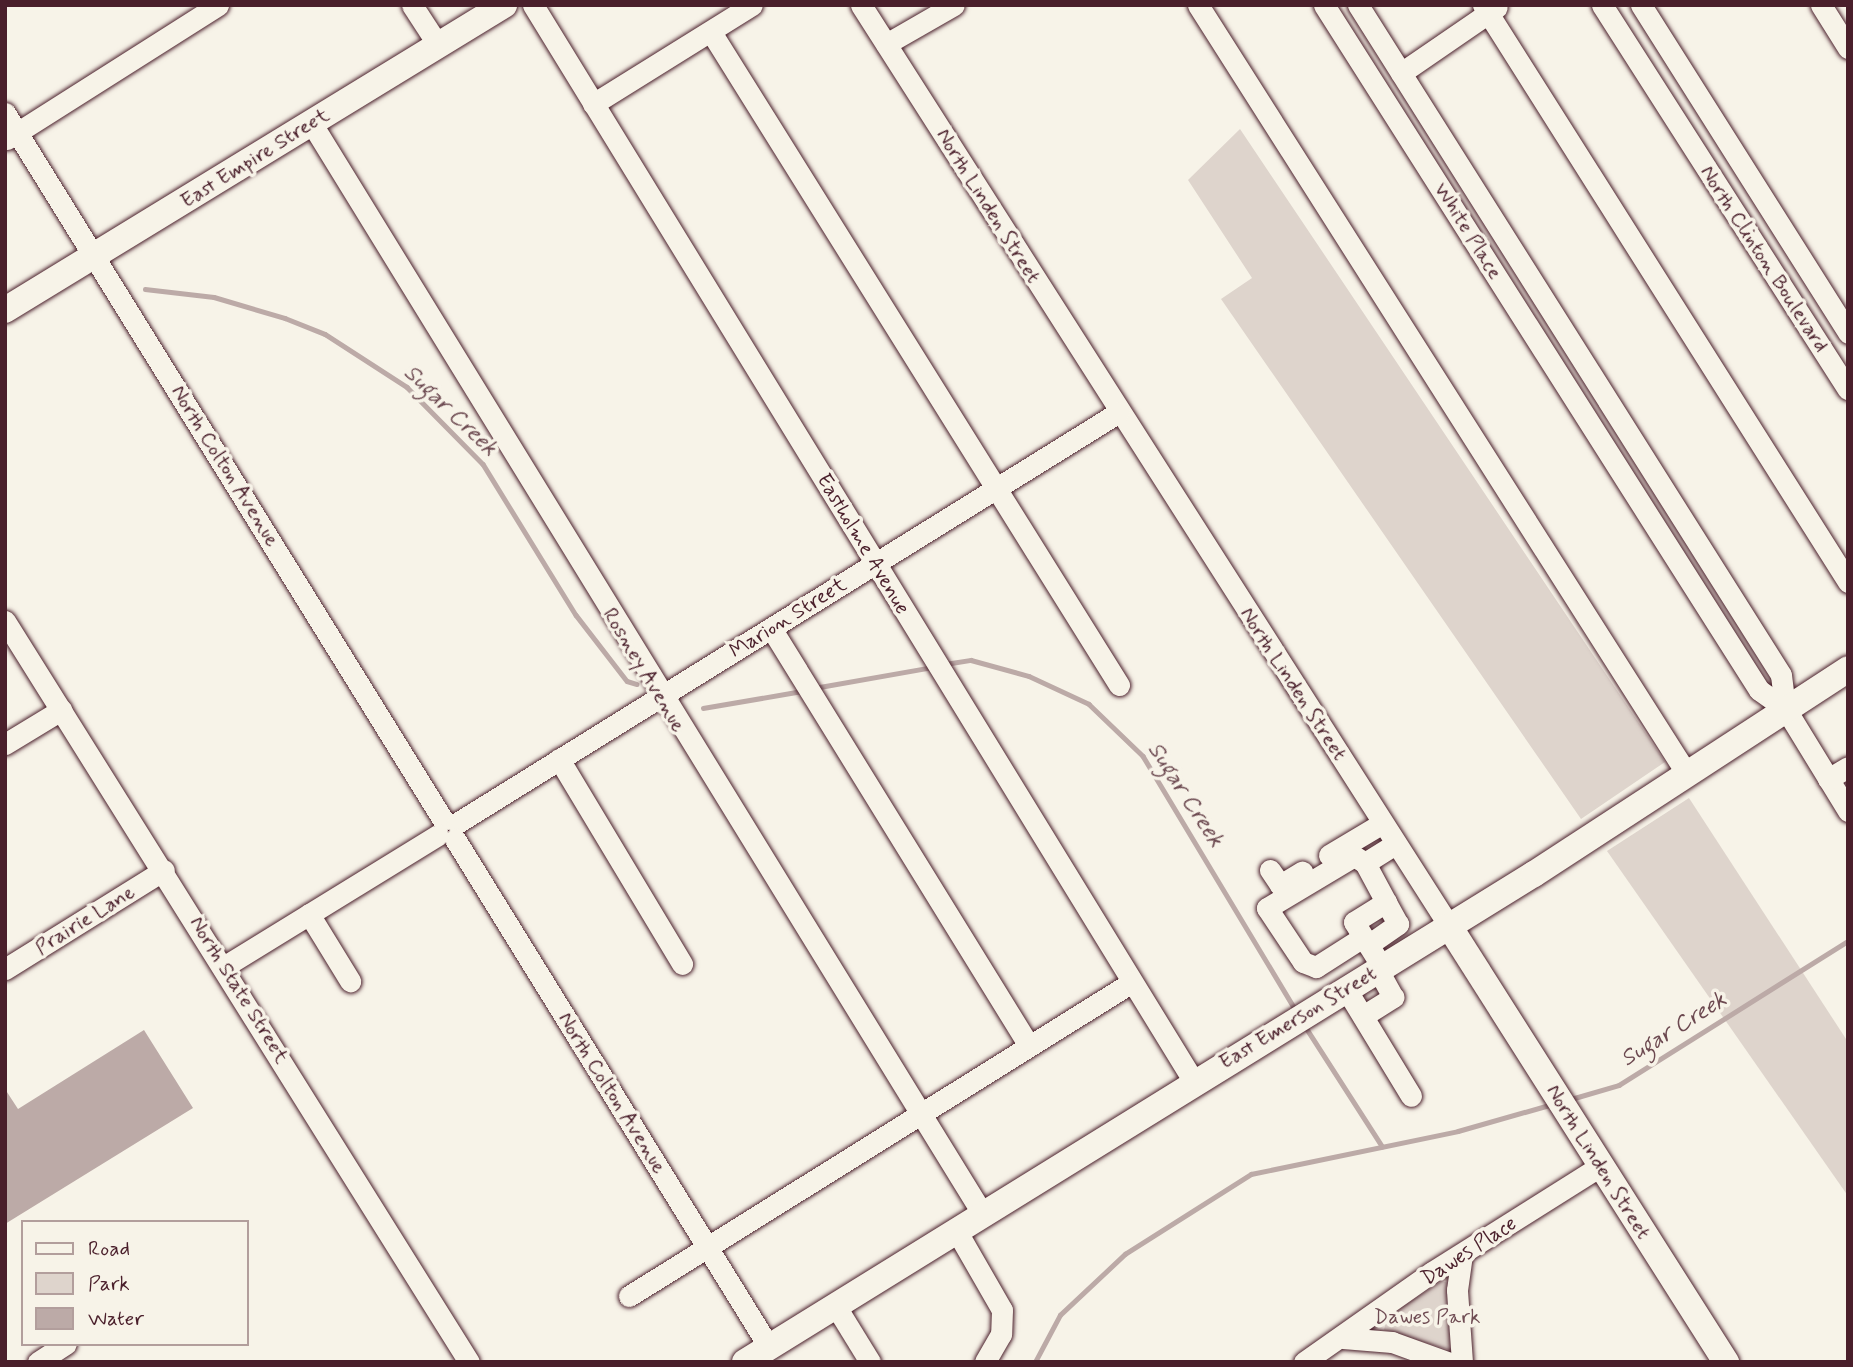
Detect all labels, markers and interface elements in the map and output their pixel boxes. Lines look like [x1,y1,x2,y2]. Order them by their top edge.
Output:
street label: East Empire Street [176,102,334,214]
street label: North Linden Street [929,123,1047,289]
street label: North Clinton Boulevard [1695,162,1833,356]
street label: White Place [1429,179,1507,283]
water label: Sugar Creek [397,360,503,462]
street label: North Colton Avenue [166,382,284,550]
street label: Eastholme Avenue [810,468,916,620]
street label: Marion Street [725,572,851,664]
street label: North Linden Street [1233,601,1353,767]
street label: Rosney Avenue [598,604,690,736]
water label: Sugar Creek [1141,737,1229,853]
street label: Prairie Lane [30,879,140,961]
street label: North State Street [184,912,294,1068]
street label: East Emerson Street [1213,960,1383,1076]
water label: Sugar Creek [1616,987,1732,1073]
street label: North Colton Avenue [553,1009,671,1177]
street label: North Linden Street [1539,1079,1657,1245]
street label: Dawes Place [1417,1211,1521,1291]
legend [21,1220,248,1346]
text: Road [88,1235,130,1263]
text: Park [88,1270,130,1298]
park label: Dawes Park [1375,1304,1479,1330]
text: Water [88,1305,144,1333]

